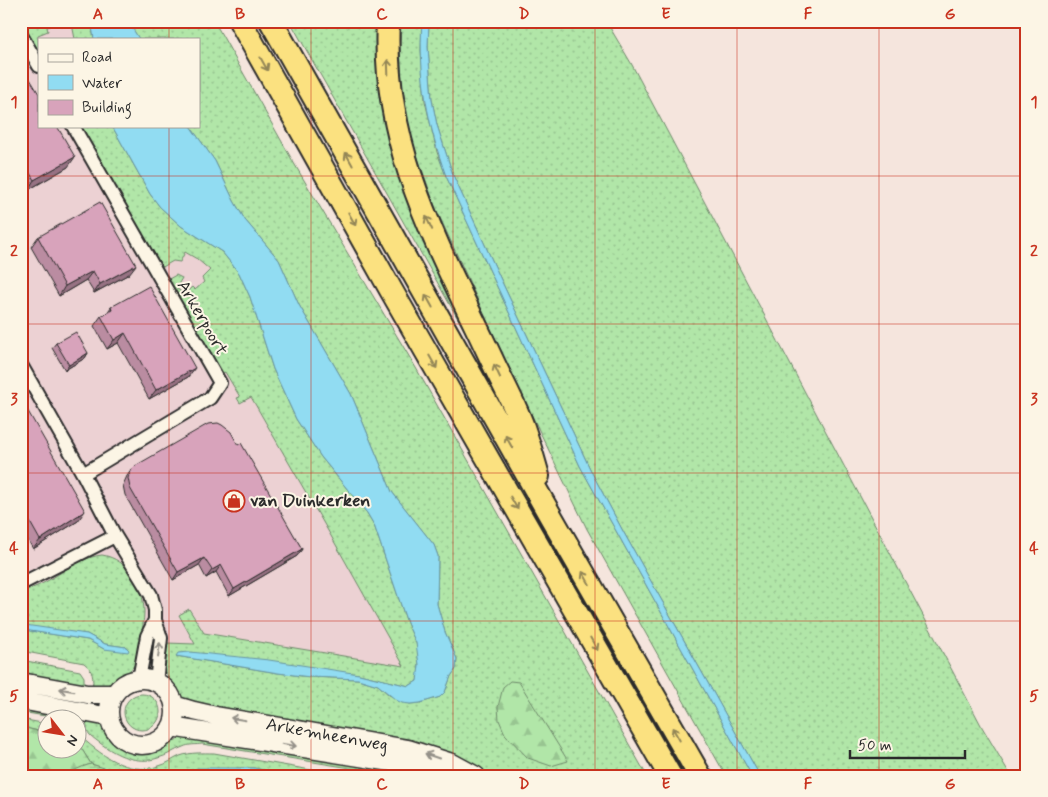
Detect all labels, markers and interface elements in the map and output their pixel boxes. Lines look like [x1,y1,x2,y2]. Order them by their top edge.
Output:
text: A [93,4,103,25]
text: B [235,4,245,25]
text: C [376,4,388,25]
text: D [518,4,530,25]
text: E [661,4,671,25]
text: F [804,4,813,25]
text: G [945,4,956,25]
legend [38,38,200,128]
text: Road [82,48,112,68]
one-way arrow [259,56,269,71]
one-way arrow [383,59,393,76]
text: Water [82,74,122,94]
text: 1 [10,92,18,113]
text: 1 [1030,92,1038,113]
text: Building [82,98,132,119]
one-way arrow [344,152,354,167]
one-way arrow [347,212,357,226]
one-way arrow [423,216,433,231]
text: 2 [10,241,18,262]
text: 2 [1030,241,1038,262]
street label: Arkerpoort [171,276,233,360]
one-way arrow [423,294,433,308]
one-way arrow [428,355,438,370]
one-way arrow [491,364,501,379]
text: 3 [10,389,18,410]
text: 3 [1030,389,1038,410]
one-way arrow [503,436,513,450]
shop icon: van Duinkerken [222,489,246,513]
place label: van Duinkerken [250,489,370,513]
one-way arrow [509,496,519,510]
text: 4 [9,538,19,559]
text: 4 [1029,538,1039,559]
one-way arrow [581,570,591,585]
one-way arrow [590,637,600,651]
one-way arrow [154,643,164,659]
one-way arrow [60,685,76,695]
text: 5 [9,686,19,707]
text: 5 [1029,686,1039,707]
north arrow [38,710,88,760]
street label: Arkemheenweg [264,712,390,758]
one-way arrow [230,714,246,724]
one-way arrow [671,726,681,741]
scale bar [850,727,966,759]
text: N [62,732,82,749]
text: 50 m [858,736,892,756]
one-way arrow [280,741,296,751]
one-way arrow [424,751,440,761]
text: A [93,774,103,795]
text: B [235,774,245,795]
text: C [376,774,388,795]
text: D [518,774,530,795]
text: E [661,774,671,795]
text: F [804,774,813,795]
text: G [945,774,956,795]

